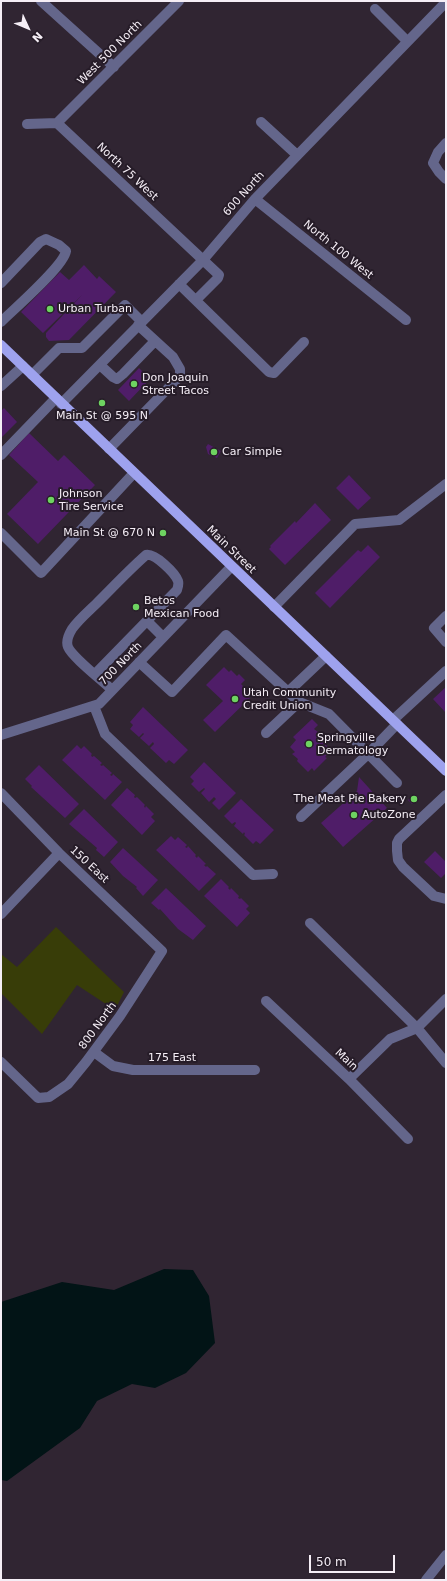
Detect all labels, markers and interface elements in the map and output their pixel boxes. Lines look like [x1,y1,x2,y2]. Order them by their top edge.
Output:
north arrow [8,8,48,48]
street label: West 500 North [75,18,145,88]
text: N [29,29,45,45]
street label: North 75 West [94,140,160,204]
street label: 600 North [221,169,267,219]
street label: North 100 West [301,218,375,282]
place label: Urban Turban [58,302,132,316]
marker: Urban Turban [45,304,55,314]
place label: Don Joaquin Street Tacos [142,371,209,397]
marker: Don Joaquin Street Tacos [129,379,139,389]
marker: Main St @ 595 N [97,398,107,408]
place label: Main St @ 595 N [56,409,148,423]
place label: Car Simple [222,445,282,459]
marker: Car Simple [209,447,219,457]
place label: Johnson Tire Service [59,487,124,513]
marker: Johnson Tire Service [46,495,56,505]
street label: Main Street [204,523,258,577]
place label: Main St @ 670 N [63,526,155,540]
marker: Main St @ 670 N [158,528,168,538]
place label: Betos Mexican Food [144,594,219,620]
marker: Betos Mexican Food [131,602,141,612]
street label: 700 North [97,640,145,688]
place label: Utah Community Credit Union [243,686,336,712]
marker: Utah Community Credit Union [230,694,240,704]
place label: Springville Dermatology [317,731,388,757]
marker: Springville Dermatology [304,739,314,749]
place label: The Meat Pie Bakery [293,792,406,806]
marker: The Meat Pie Bakery [409,794,419,804]
place label: AutoZone [362,808,416,822]
marker: AutoZone [349,810,359,820]
street label: 150 East [67,844,111,886]
street label: 800 North [76,1000,120,1052]
street label: Main [332,1046,360,1074]
street label: 175 East [148,1051,196,1065]
scale bar [311,1547,397,1573]
text: 50 m [316,1555,347,1569]

